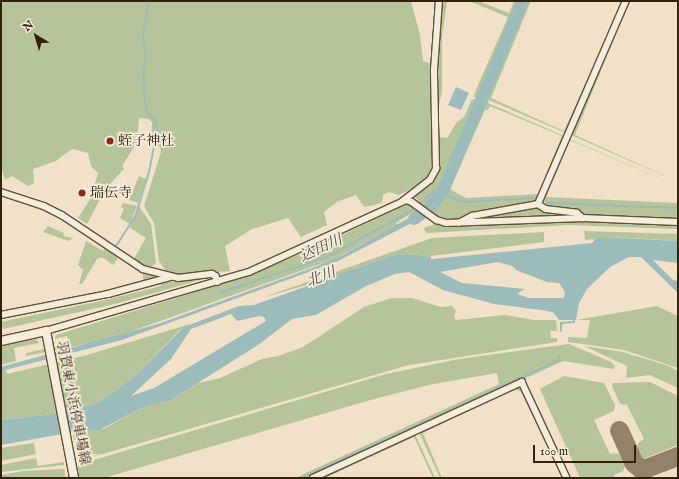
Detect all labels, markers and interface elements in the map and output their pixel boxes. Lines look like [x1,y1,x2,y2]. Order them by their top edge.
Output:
north arrow [16,16,56,56]
text: N [21,18,37,35]
place label: 蛭子神社 [118,133,174,149]
marker: 蛭子神社 [105,136,115,146]
place label: 瑞伝寺 [90,185,132,201]
marker: 瑞伝寺 [77,188,87,198]
water label: 込田川 [297,231,345,265]
water label: 北川 [304,263,338,291]
street label: 羽賀東小浜停車場線 [53,340,93,466]
scale bar [535,437,638,463]
text: 100 m [540,444,568,459]

